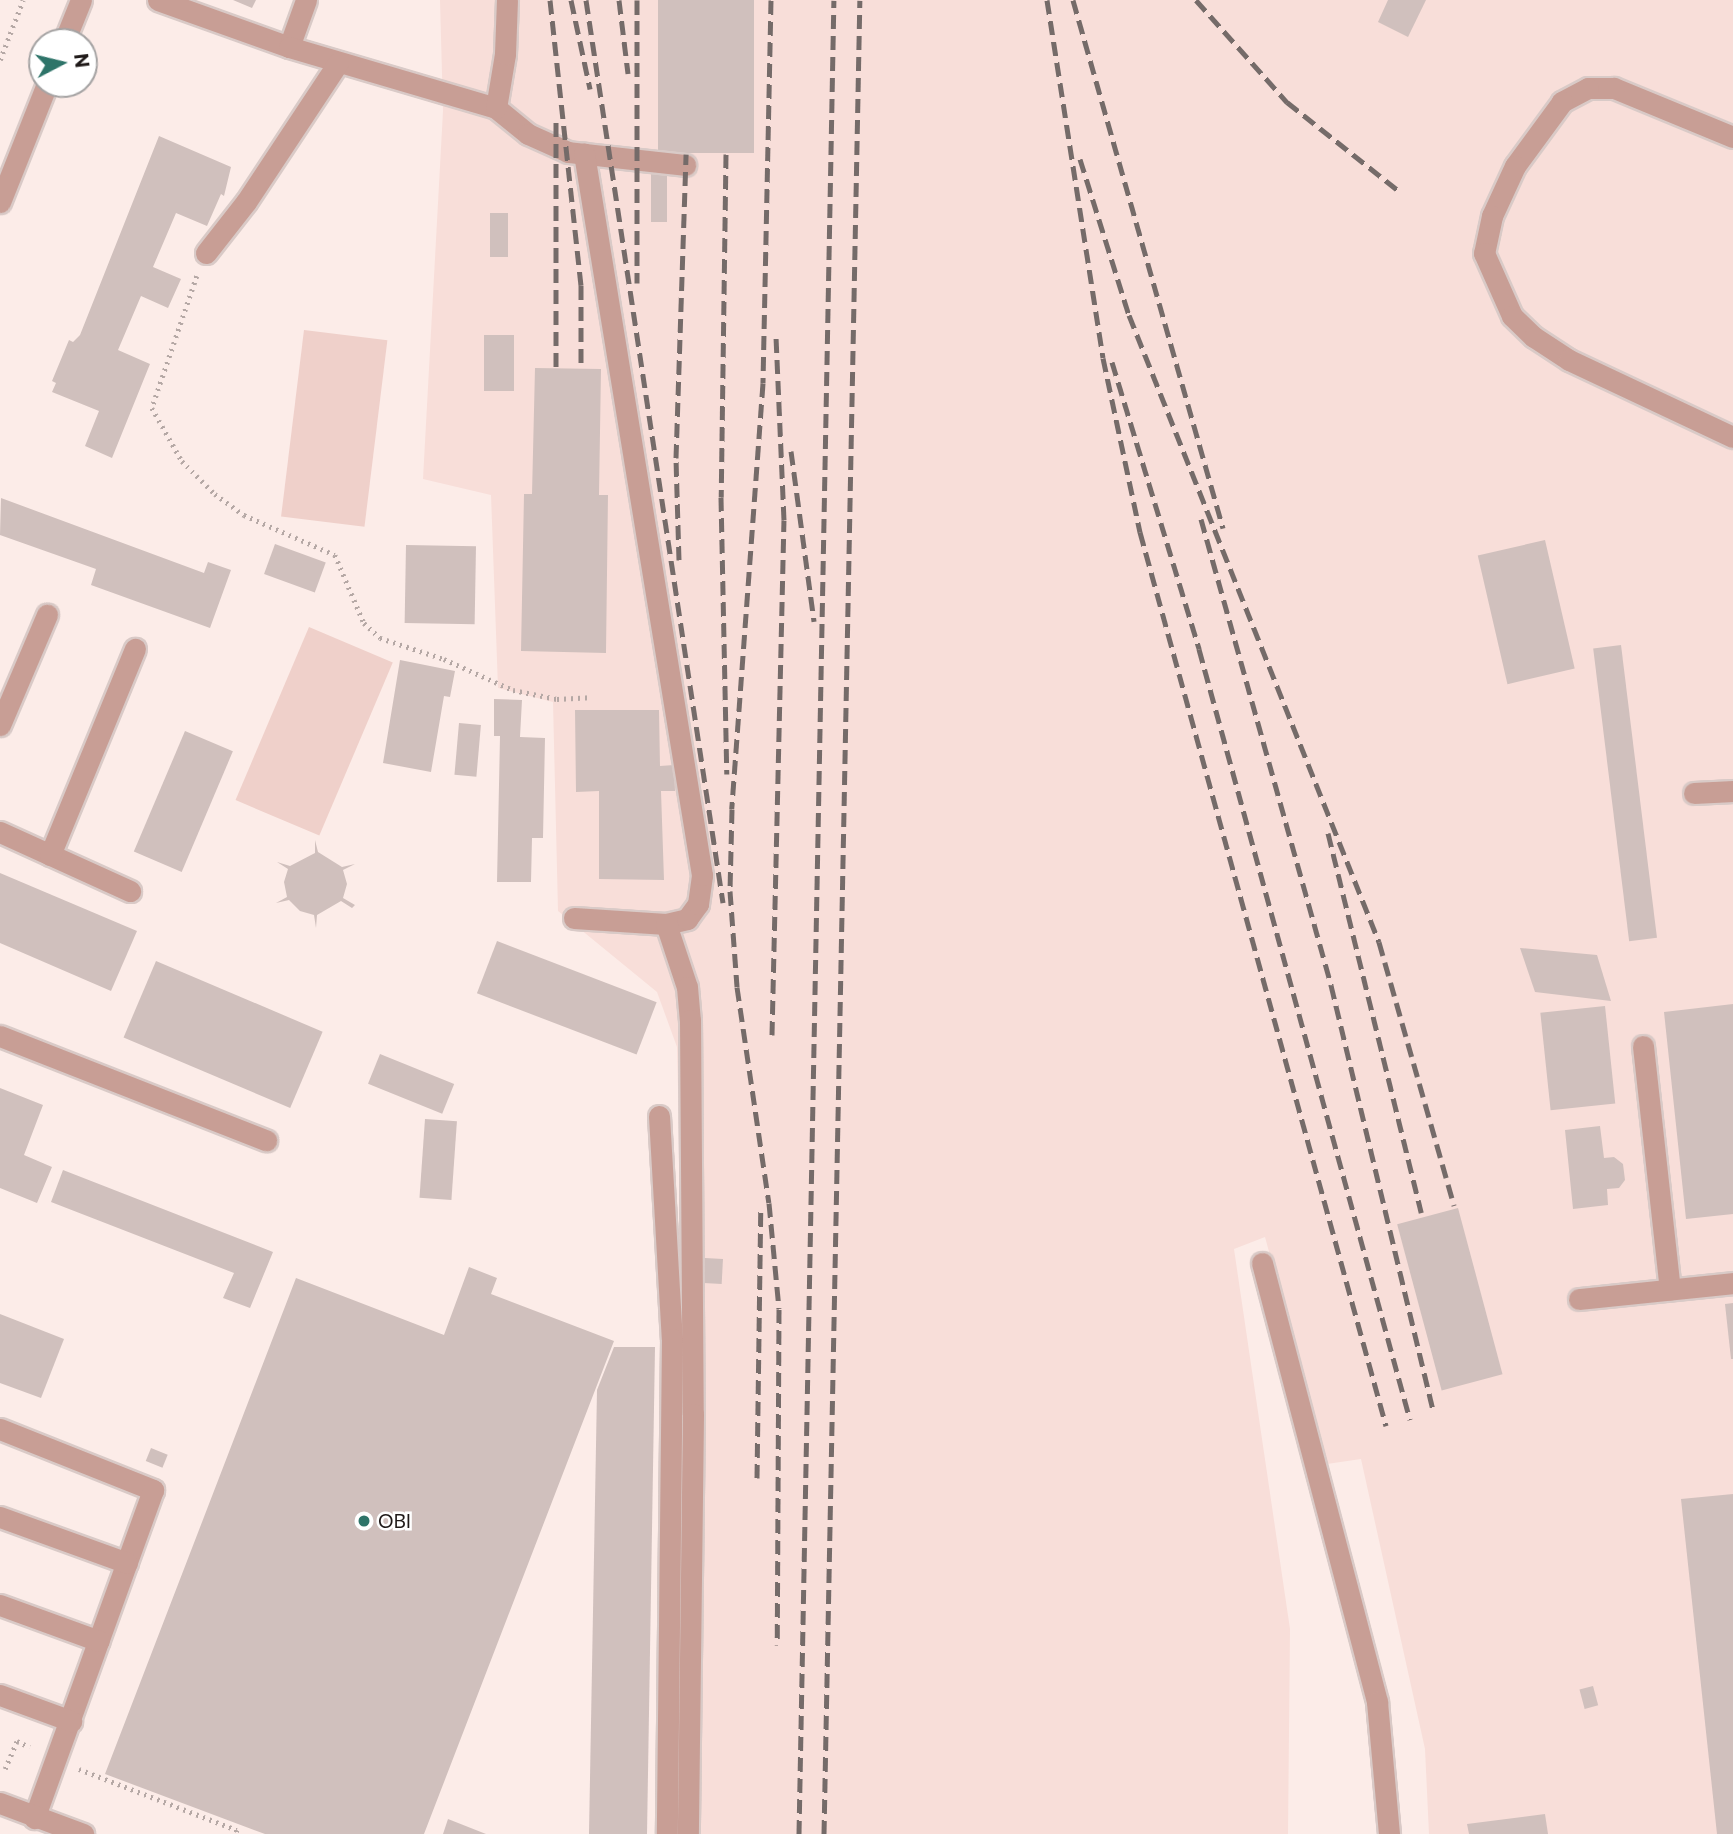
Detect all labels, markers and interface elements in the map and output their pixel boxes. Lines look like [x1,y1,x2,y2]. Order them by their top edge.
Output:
north arrow [28,28,98,98]
text: N [70,52,95,69]
place label: OBI [378,1510,411,1532]
marker: OBI [356,1513,372,1529]

